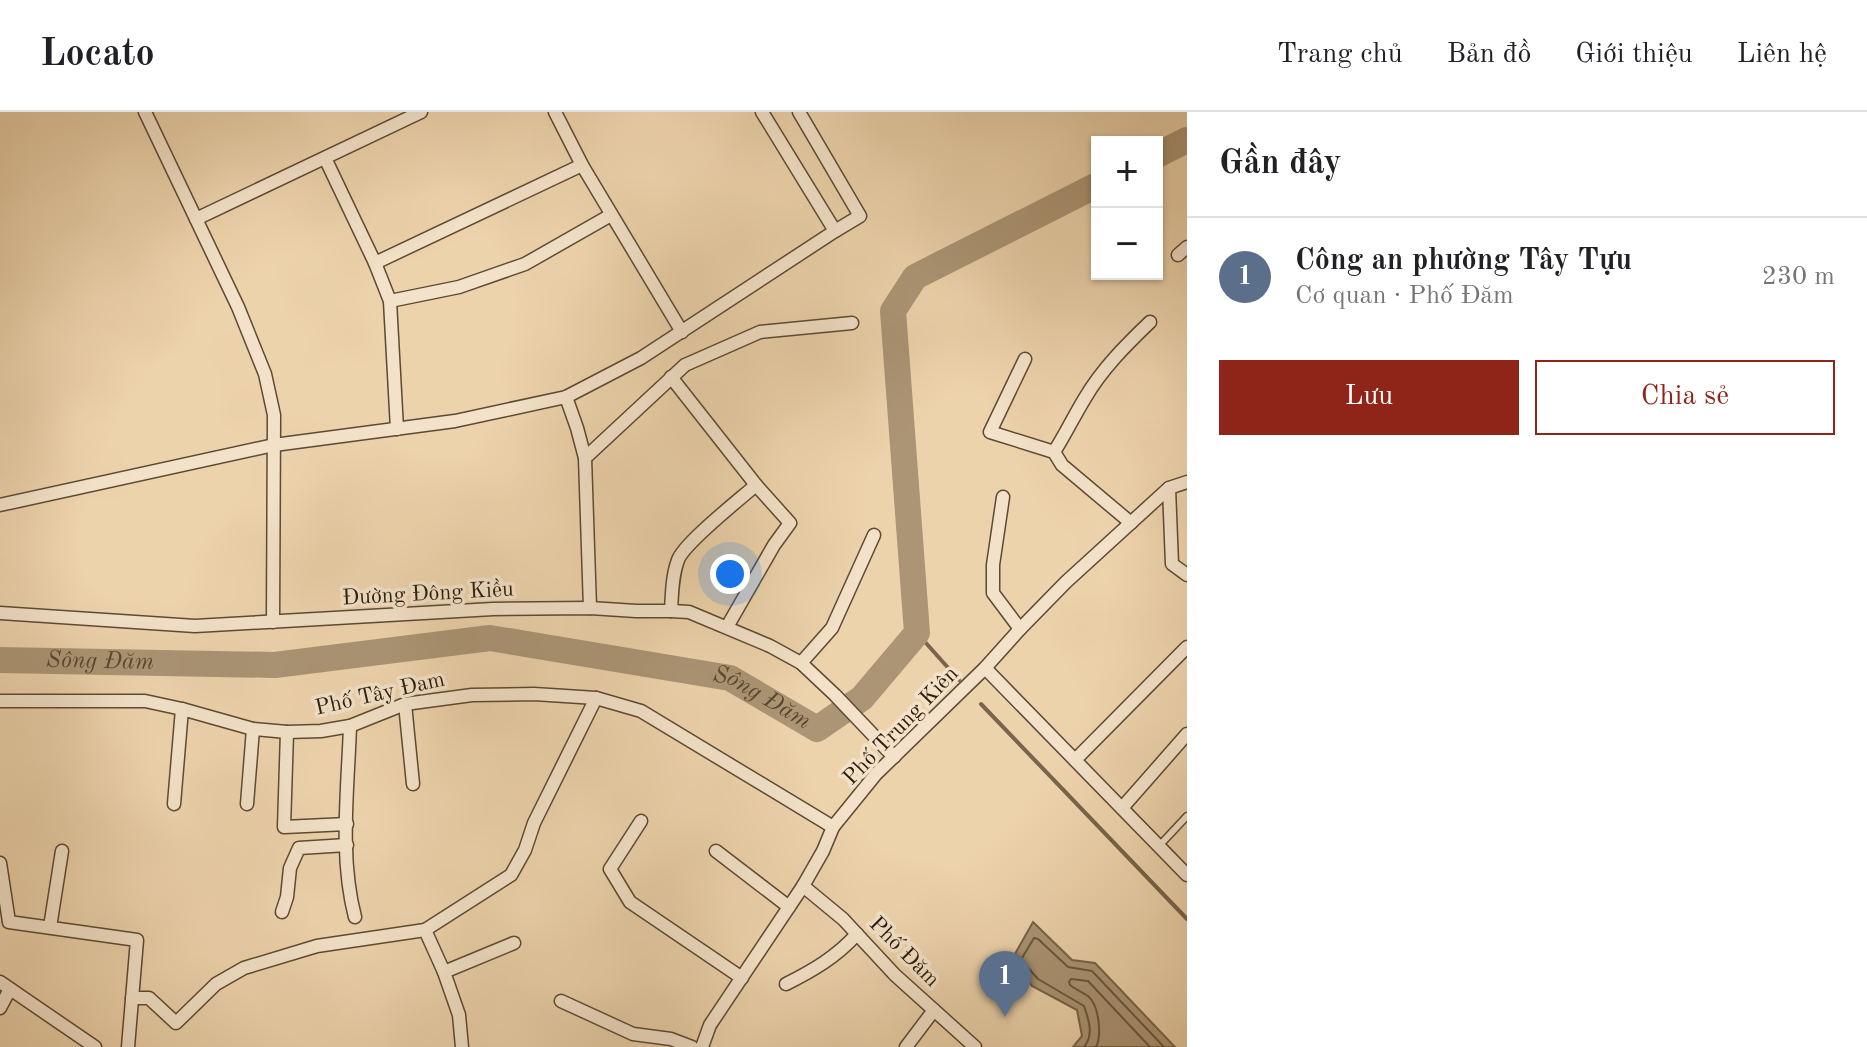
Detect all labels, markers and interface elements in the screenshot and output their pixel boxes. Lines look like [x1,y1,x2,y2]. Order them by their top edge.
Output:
text: Locato [40,36,155,74]
text: Trang chủ [1277,41,1403,69]
text: Bản đồ [1447,41,1531,69]
text: Giới thiệu [1575,41,1693,69]
text: Liên hệ [1737,41,1827,69]
map controls [1091,136,1163,280]
button: + [1091,136,1163,208]
text: Gần đây [1219,147,1342,181]
button: − [1091,208,1163,280]
text: Công an phường Tây Tựu [1295,246,1632,276]
text: 1 [1237,264,1253,290]
text: 230 m [1762,264,1835,290]
text: Cơ quan · Phố Đăm [1295,283,1514,309]
button: Lưu [1219,360,1519,435]
button: Chia sẻ [1535,360,1835,435]
your location [710,554,750,594]
street label: Đường Đông Kiều [342,578,515,609]
water label: Sông Đăm [46,649,154,675]
water label: Sông Đăm [711,663,815,734]
street label: Phố Trung Kiên [839,663,963,789]
street label: Phố Tây Đam [313,668,447,720]
street label: Phố Đăm [865,913,943,991]
pin: 1 [979,951,1031,1017]

